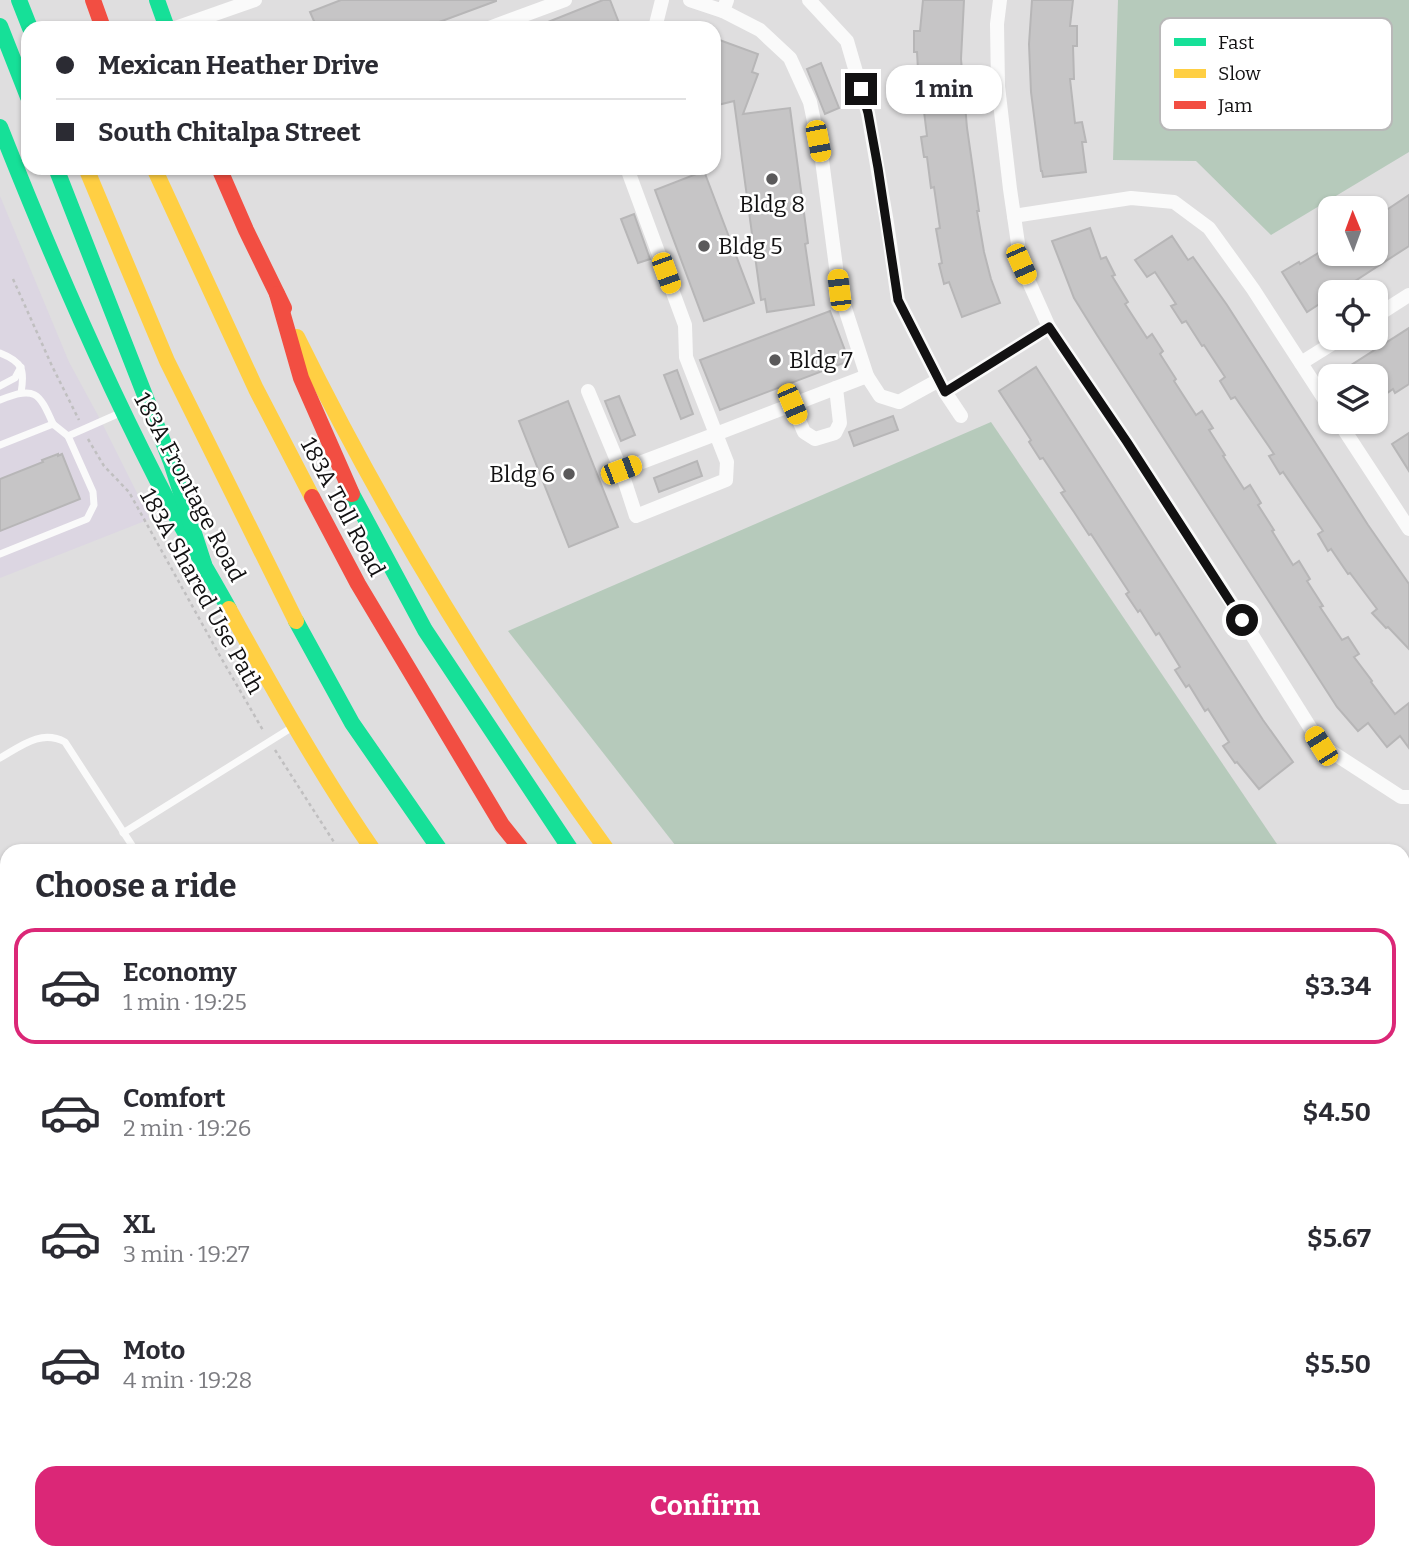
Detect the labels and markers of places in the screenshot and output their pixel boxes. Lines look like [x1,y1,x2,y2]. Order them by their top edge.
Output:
marker: Bldg 8 [764,171,780,187]
place label: Bldg 8 [739,190,805,218]
place label: Bldg 5 [718,232,783,260]
marker: Bldg 5 [696,238,712,254]
place label: Bldg 7 [789,346,853,374]
marker: Bldg 7 [767,352,783,368]
place label: Bldg 6 [489,460,555,488]
marker: Bldg 6 [561,466,577,482]

